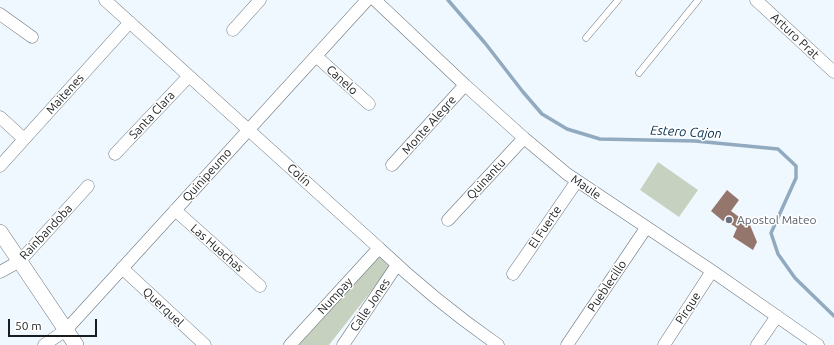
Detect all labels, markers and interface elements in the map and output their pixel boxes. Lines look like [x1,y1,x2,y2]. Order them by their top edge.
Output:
street label: Arturo Prat [768,10,822,62]
street label: Canelo [323,62,361,98]
street label: Maitenes [43,71,87,117]
street label: Santa Clara [126,88,178,142]
street label: Monte Alegre [399,93,459,157]
water label: Estero Cajon [650,122,722,142]
street label: Quinipeumo [179,145,235,205]
street label: Quinantu [464,156,508,202]
street label: Colín [284,161,314,189]
street label: Maule [568,172,604,202]
street label: Rainbandoba [17,201,75,263]
street label: El Fuerte [526,203,564,251]
place label: Apostol Mateo [737,213,817,227]
marker: Apostol Mateo [724,215,734,225]
street label: Las Huachas [188,221,246,275]
street label: Pueblecillo [584,257,630,315]
street label: Numpay [314,275,356,317]
street label: Calle Jones [347,276,393,334]
street label: Querquel [139,284,187,330]
street label: Pirque [672,289,704,327]
scale bar [10,311,99,337]
text: 50 m [15,319,42,332]

